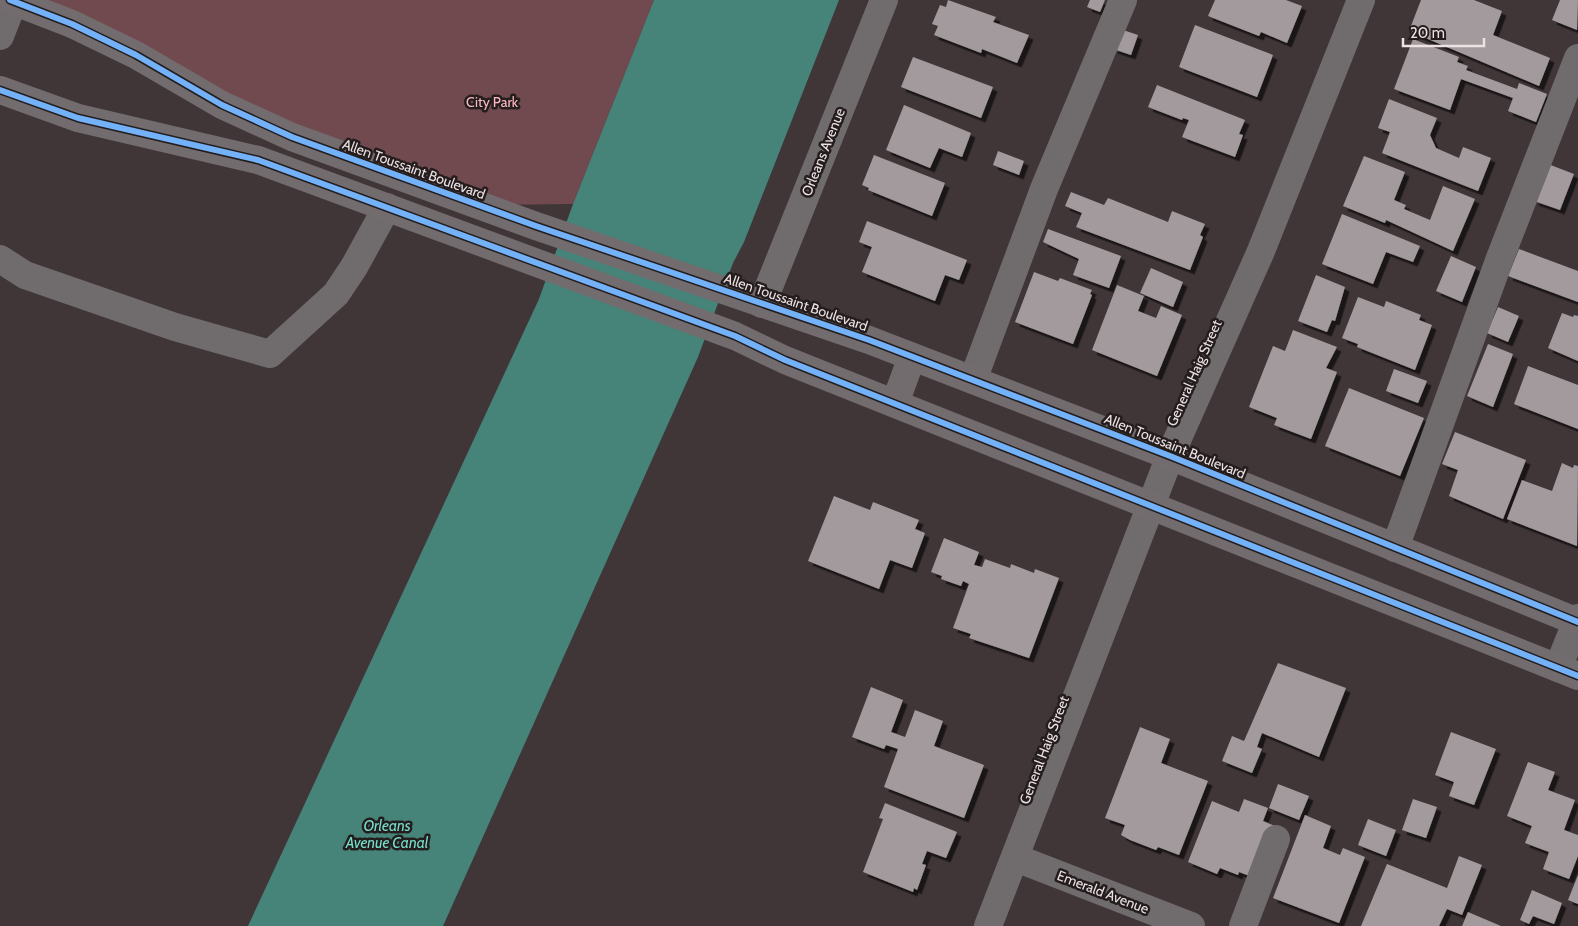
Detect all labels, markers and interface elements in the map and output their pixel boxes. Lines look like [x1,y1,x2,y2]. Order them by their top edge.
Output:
scale bar [1403,15,1484,47]
text: 20 m [1410,24,1445,42]
park label: City Park [466,93,519,111]
street label: Orleans Avenue [797,105,849,199]
street label: Allen Toussaint Boulevard [340,135,488,203]
street label: Allen Toussaint Boulevard [722,269,870,335]
street label: General Haig Street [1162,317,1226,429]
street label: Allen Toussaint Boulevard [1102,409,1248,483]
street label: General Haig Street [1015,693,1073,807]
water label: Orleans Avenue Canal [345,817,429,852]
street label: Emerald Avenue [1055,866,1151,918]

